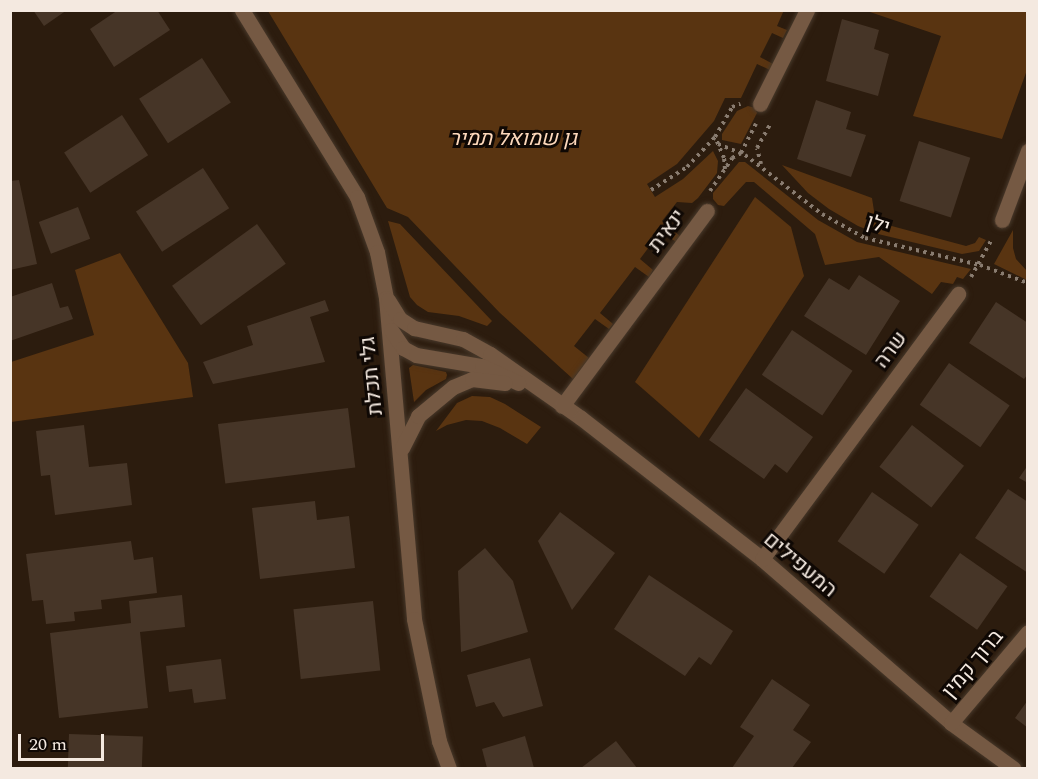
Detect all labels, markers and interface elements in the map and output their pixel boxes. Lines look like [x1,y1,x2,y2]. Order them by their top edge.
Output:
park label: גן שמואל תמיר [449,126,577,152]
street label: ינאית [643,205,691,257]
street label: ילן [863,209,893,241]
street label: שרה [869,327,913,373]
street label: גלי תכלת [355,335,389,417]
street label: המעפילים [758,527,842,603]
street label: ברוך קמין [937,625,1009,703]
scale bar [21,722,106,760]
text: 20 m [29,731,67,758]

